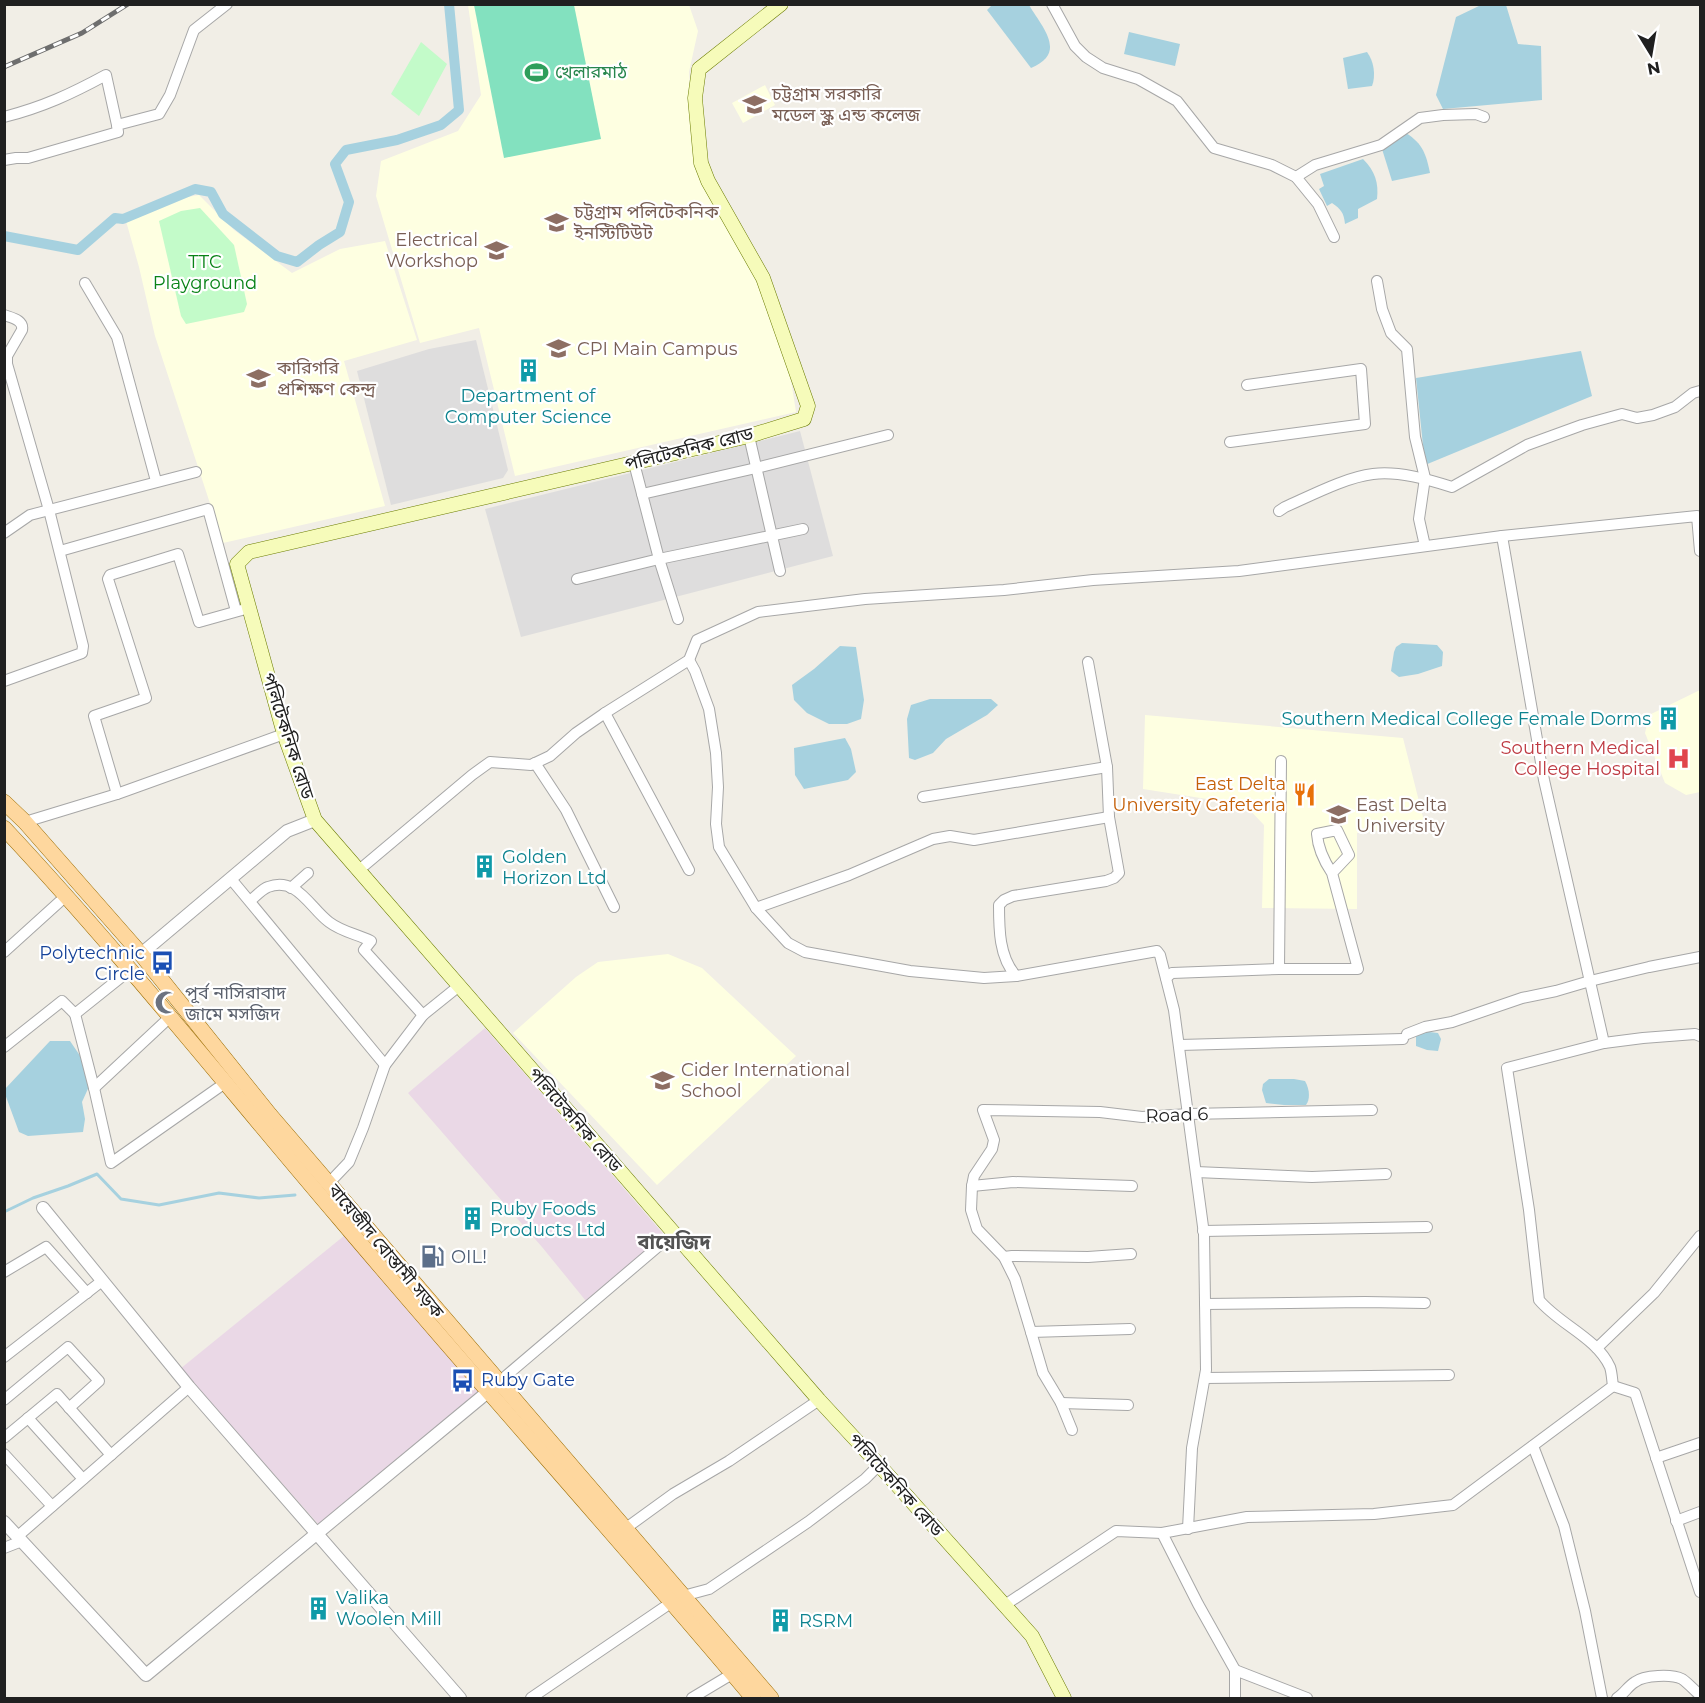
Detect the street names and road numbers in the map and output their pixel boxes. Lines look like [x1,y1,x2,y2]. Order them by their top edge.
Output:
street label: পলিটেকনিক রোড [623,422,756,476]
street label: পলিটেকনিক রোড [257,670,319,802]
street label: পলিটেকনিক রোড [524,1063,627,1177]
street label: Road 6 [1145,1103,1209,1127]
street label: বায়েজীদ বোস্তামী সড়ক [323,1179,449,1323]
street label: পলিটেকনিক রোড [844,1429,948,1541]

